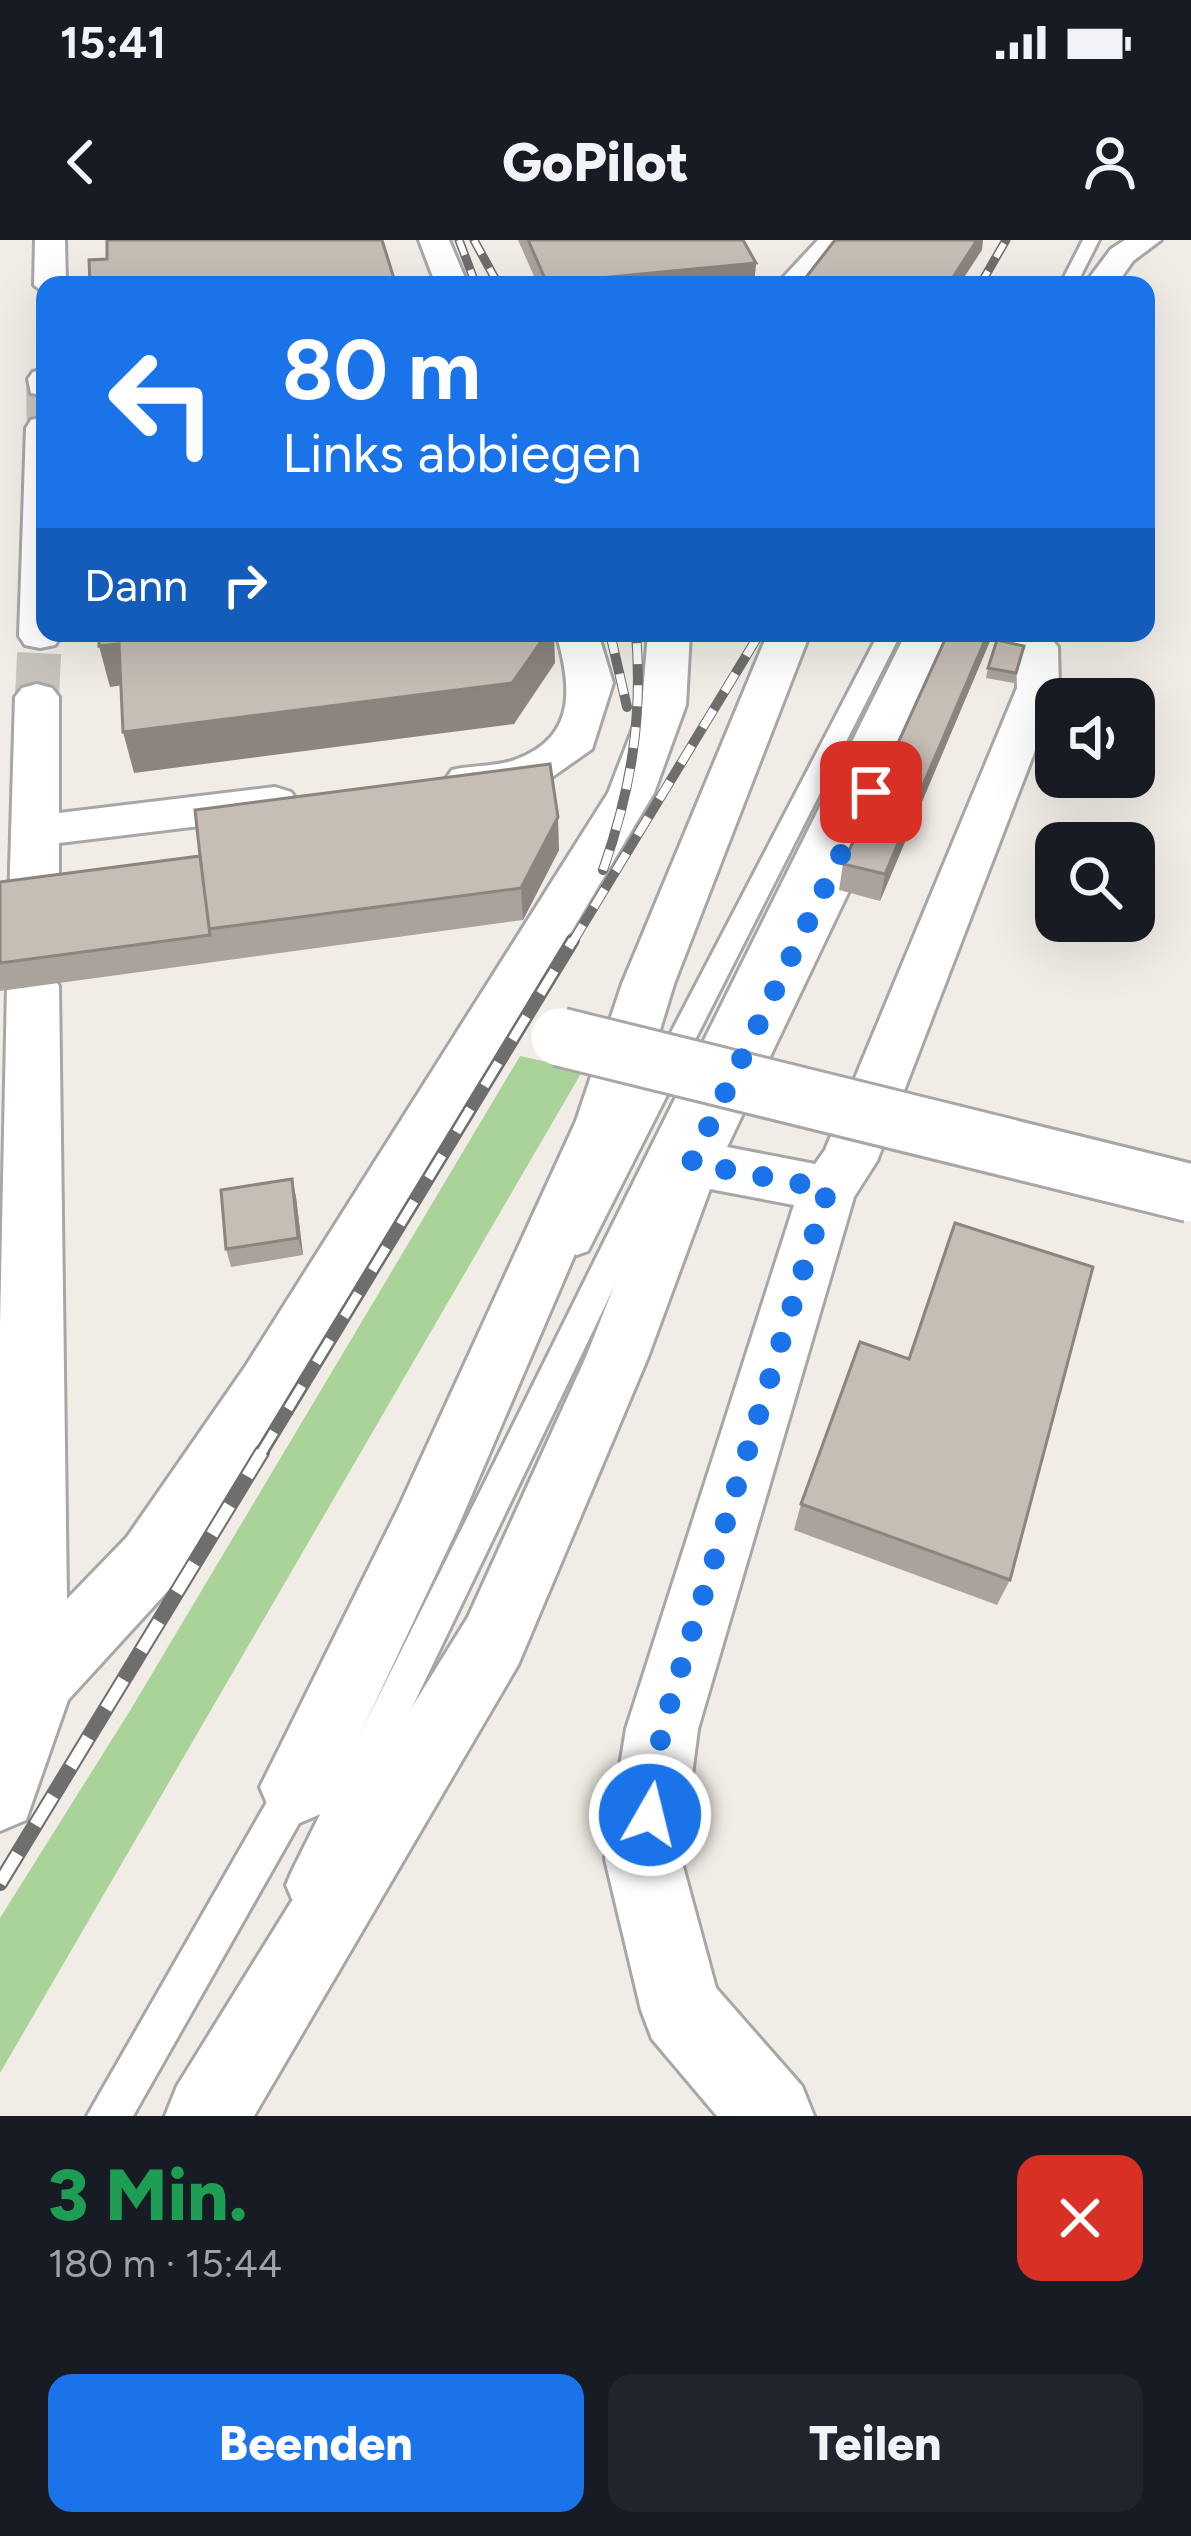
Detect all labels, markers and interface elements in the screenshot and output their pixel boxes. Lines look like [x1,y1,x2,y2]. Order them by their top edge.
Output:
text: 15:41 [60,15,166,69]
icon: back [48,129,114,195]
icon: person [1077,129,1143,195]
text: GoPilot [502,130,689,195]
text: 80 m [282,319,481,420]
icon: left [84,324,240,480]
text: Links abbiegen [282,421,642,486]
icon: right [212,552,278,618]
text: Dann [84,558,188,612]
map controls [1035,678,1155,942]
button: sound [1035,678,1155,798]
pin [820,741,922,843]
icon: arrive [838,759,904,825]
button: search [1035,822,1155,942]
position arrow [587,1752,713,1878]
text: 3 Min. [48,2152,248,2238]
button: close [1017,2155,1143,2281]
text: 180 m · 15:44 [48,2240,282,2287]
button: Beenden [48,2374,584,2512]
button: Teilen [608,2374,1143,2512]

